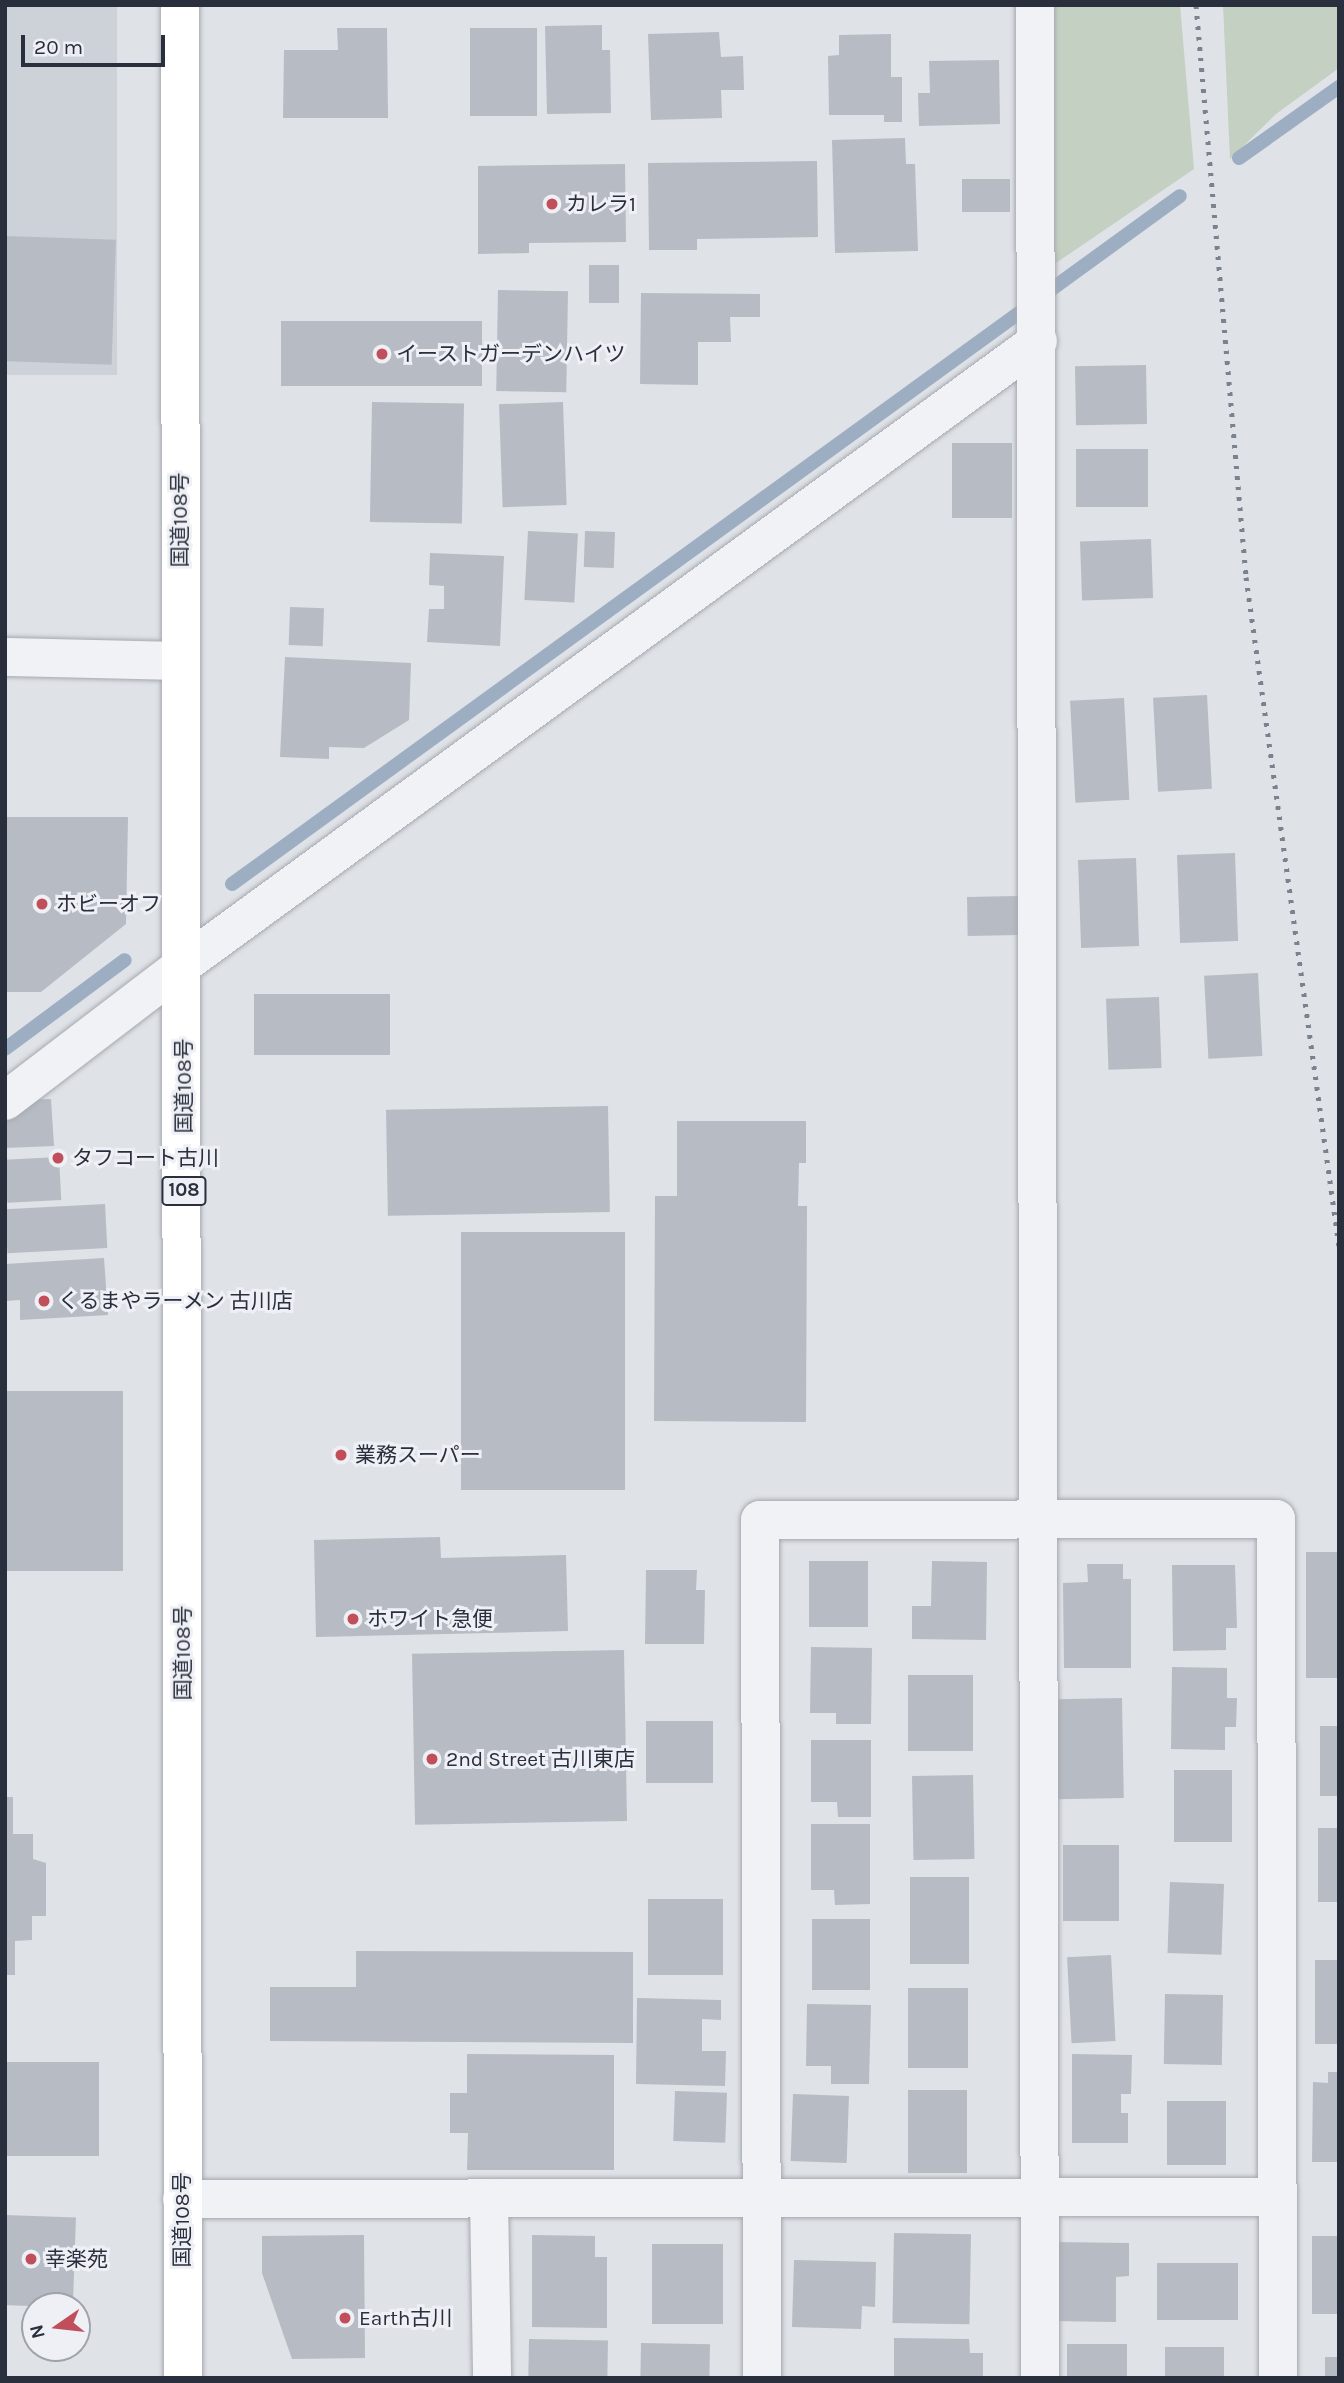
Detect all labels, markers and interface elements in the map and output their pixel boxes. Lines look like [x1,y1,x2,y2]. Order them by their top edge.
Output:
scale bar [24,21,168,65]
text: 20 m [34,35,83,59]
place label: カレラ1 [566,191,636,217]
marker: カレラ1 [544,196,560,212]
place label: イーストガーデンハイツ [396,341,627,367]
marker: イーストガーデンハイツ [374,346,390,362]
street label: 国道108号 [167,472,193,568]
place label: ホビーオフ [56,891,161,917]
marker: ホビーオフ [34,896,50,912]
street label: 国道108号 [171,1038,197,1134]
place label: タフコート古川 [72,1145,219,1171]
marker: タフコート古川 [50,1150,66,1166]
road number: 108 [161,1176,207,1206]
place label: くるまやラーメン 古川店 [58,1288,294,1314]
marker: くるまやラーメン 古川店 [36,1293,52,1309]
place label: 業務スーパー [355,1442,481,1468]
marker: 業務スーパー [333,1447,349,1463]
street label: 国道108号 [170,1605,196,1701]
place label: ホワイト急便 [367,1606,493,1632]
marker: ホワイト急便 [345,1611,361,1627]
place label: 2nd Street 古川東店 [446,1746,635,1772]
marker: 2nd Street 古川東店 [424,1751,440,1767]
street label: 国道108号 [169,2172,195,2268]
place label: 幸楽苑 [45,2246,108,2272]
marker: 幸楽苑 [23,2251,39,2267]
north arrow [21,2292,91,2362]
place label: Earth古川 [359,2305,453,2331]
marker: Earth古川 [337,2310,353,2326]
text: N [25,2322,50,2341]

